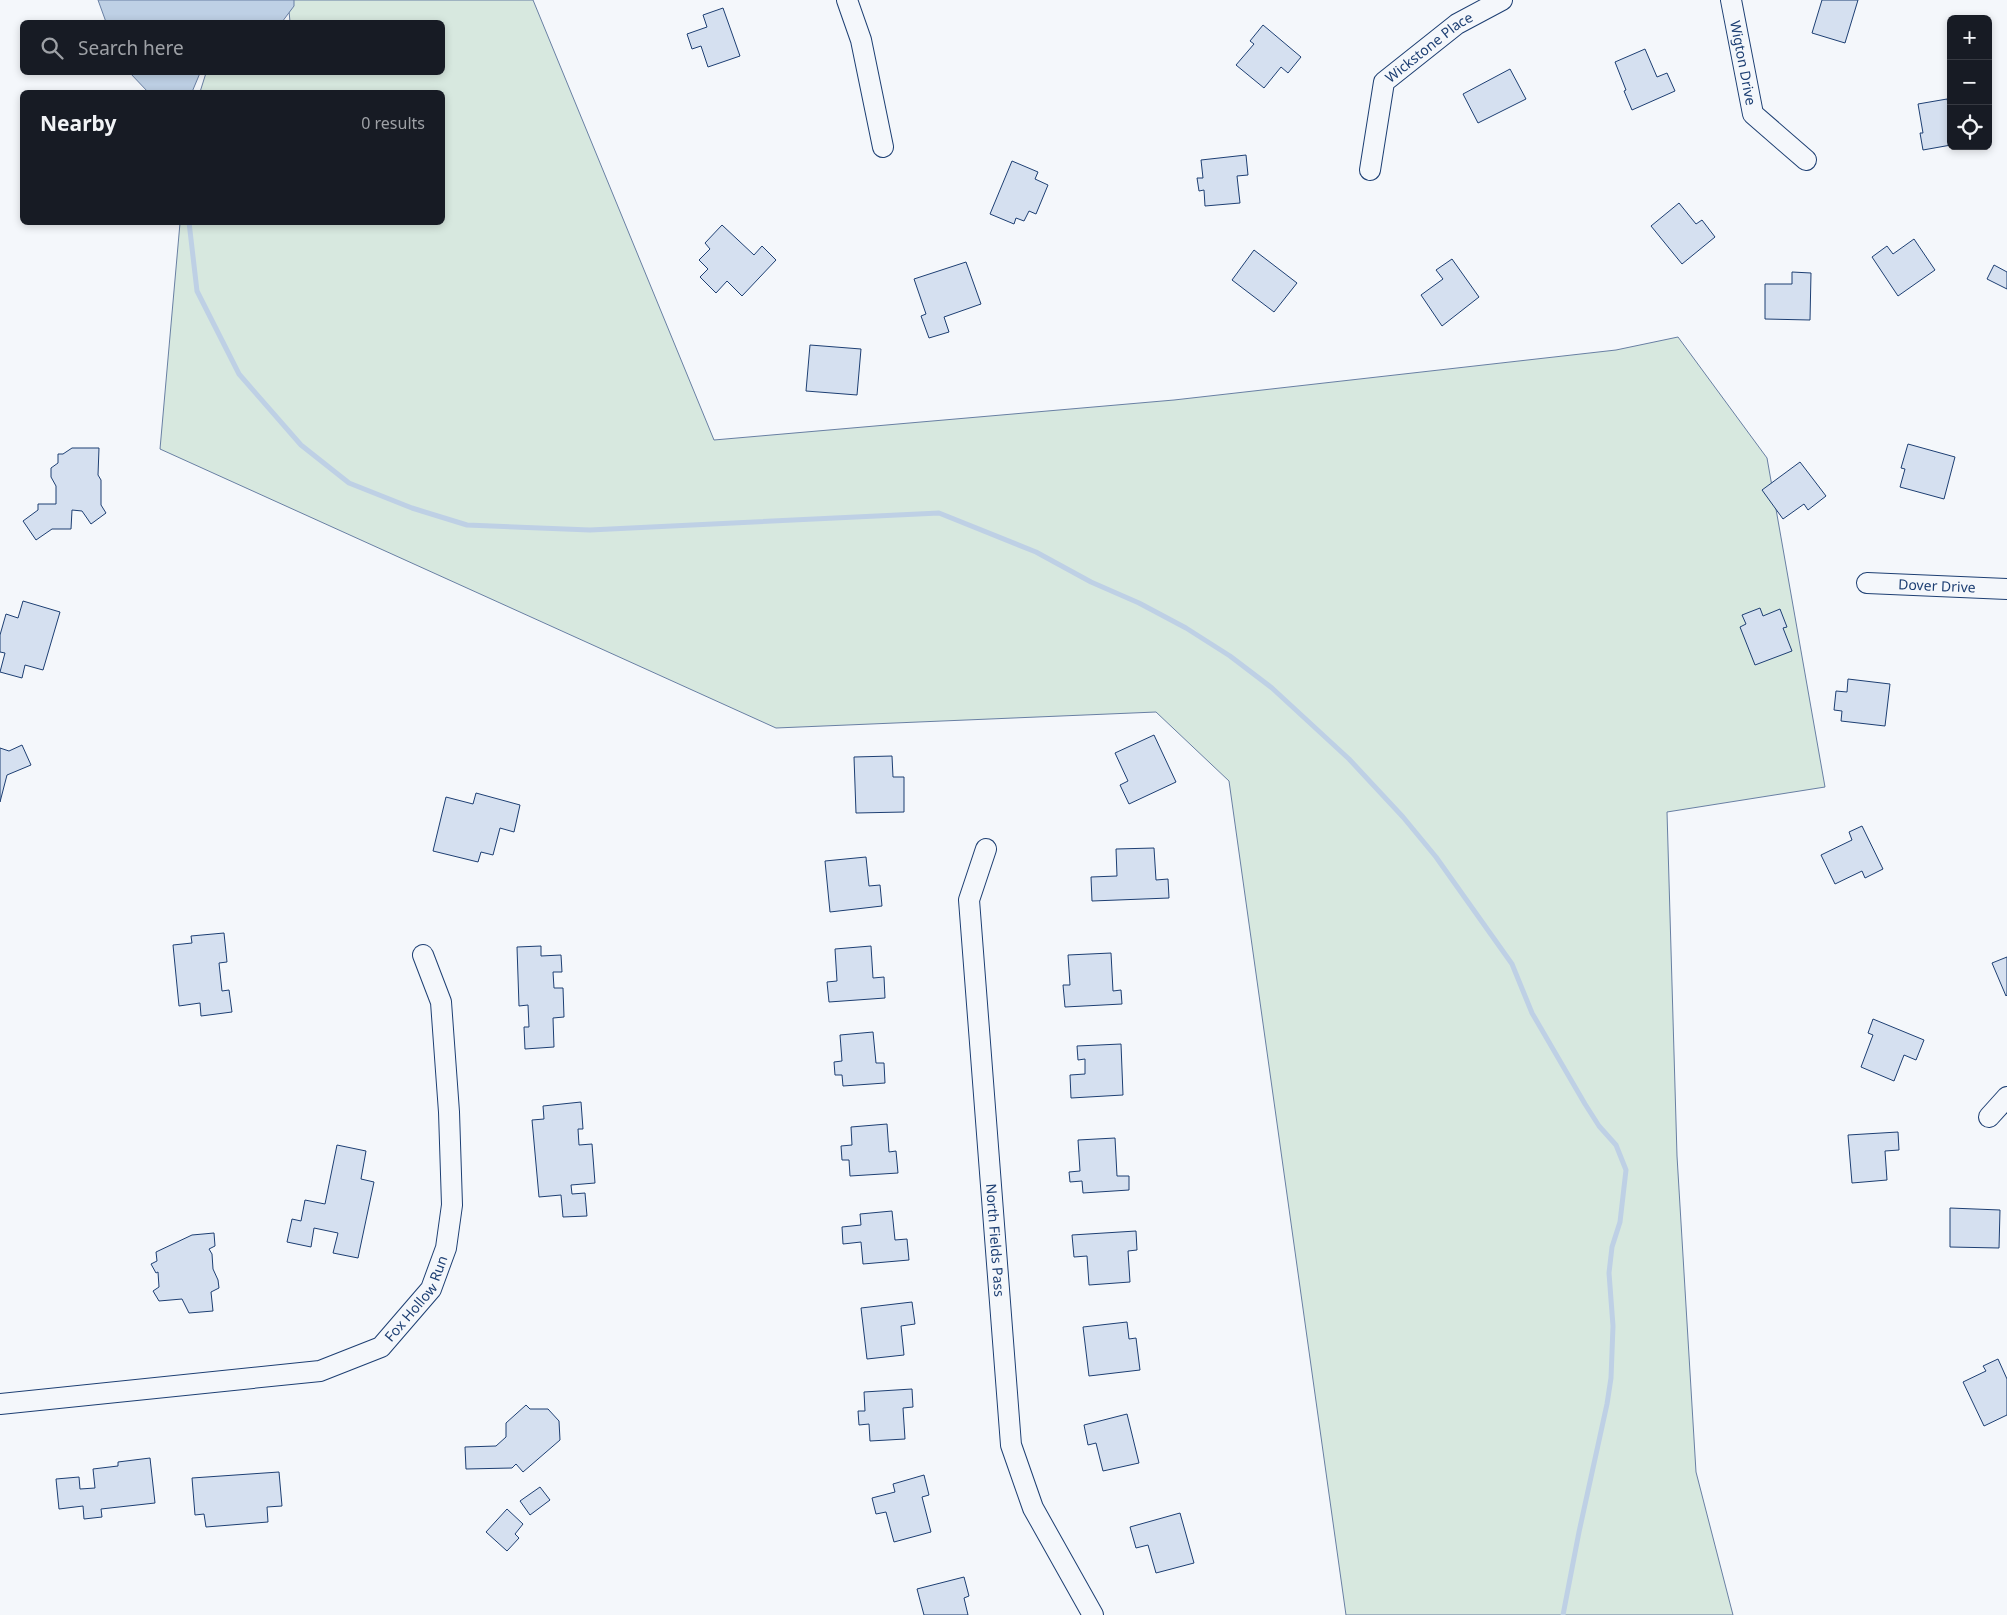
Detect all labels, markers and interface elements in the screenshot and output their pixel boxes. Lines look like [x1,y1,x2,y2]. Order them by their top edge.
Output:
street label: Wickstone Place [1381,7,1476,87]
map controls [1947,15,1992,150]
button: + [1947,15,1992,60]
street label: Wigton Drive [1726,19,1761,107]
search box [20,20,445,75]
icon: search [38,34,66,62]
text: Search here [78,35,184,61]
button: − [1947,60,1992,105]
button: locate [1947,105,1992,150]
text: Nearby [40,109,116,137]
text: 0 results [361,112,425,134]
street label: Dover Drive [1898,574,1976,597]
street label: North Fields Pass [982,1183,1010,1298]
street label: Fox Hollow Run [380,1253,451,1345]

